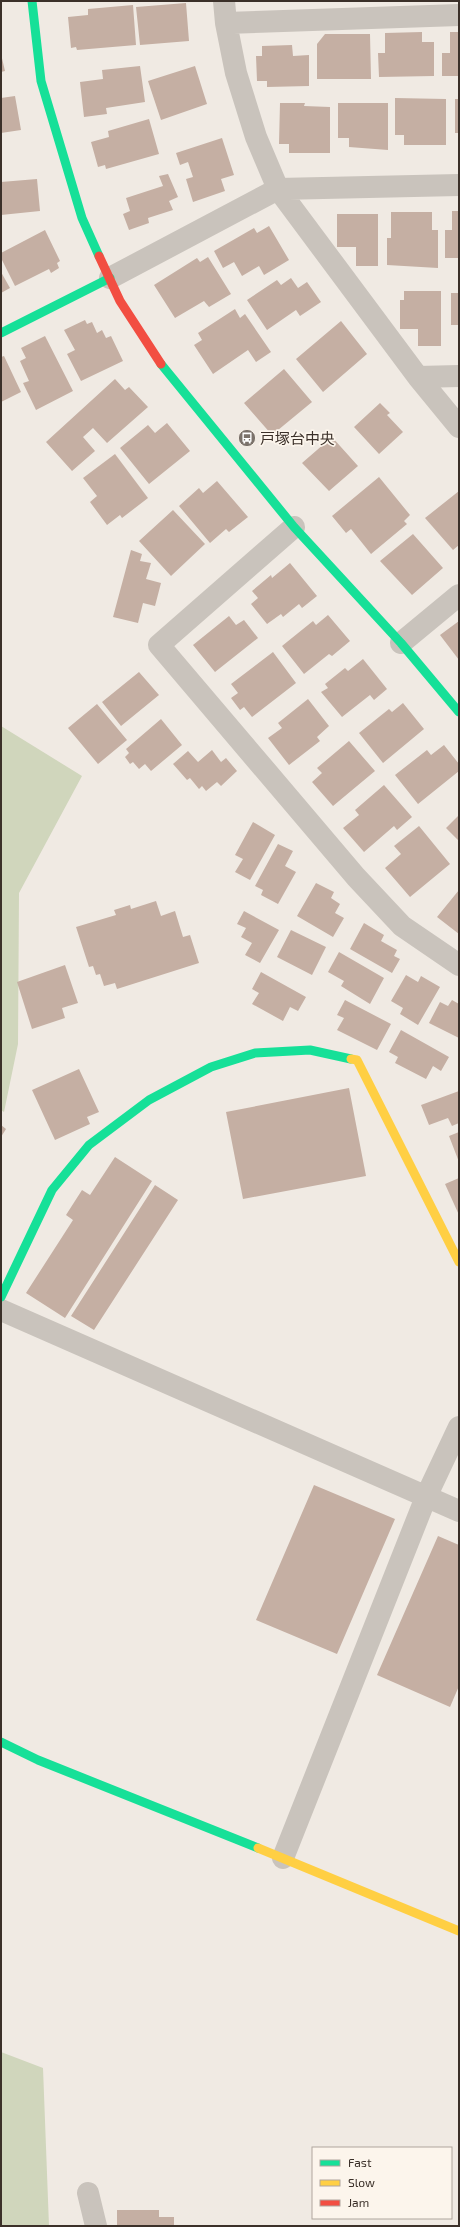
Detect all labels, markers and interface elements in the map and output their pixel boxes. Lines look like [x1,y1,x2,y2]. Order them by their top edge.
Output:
bus stop icon: 戸塚台中央 [237,428,257,448]
place label: 戸塚台中央 [260,429,335,447]
legend [312,2147,452,2219]
text: Fast [348,2155,372,2169]
text: Slow [348,2175,375,2189]
text: Jam [348,2195,369,2209]

